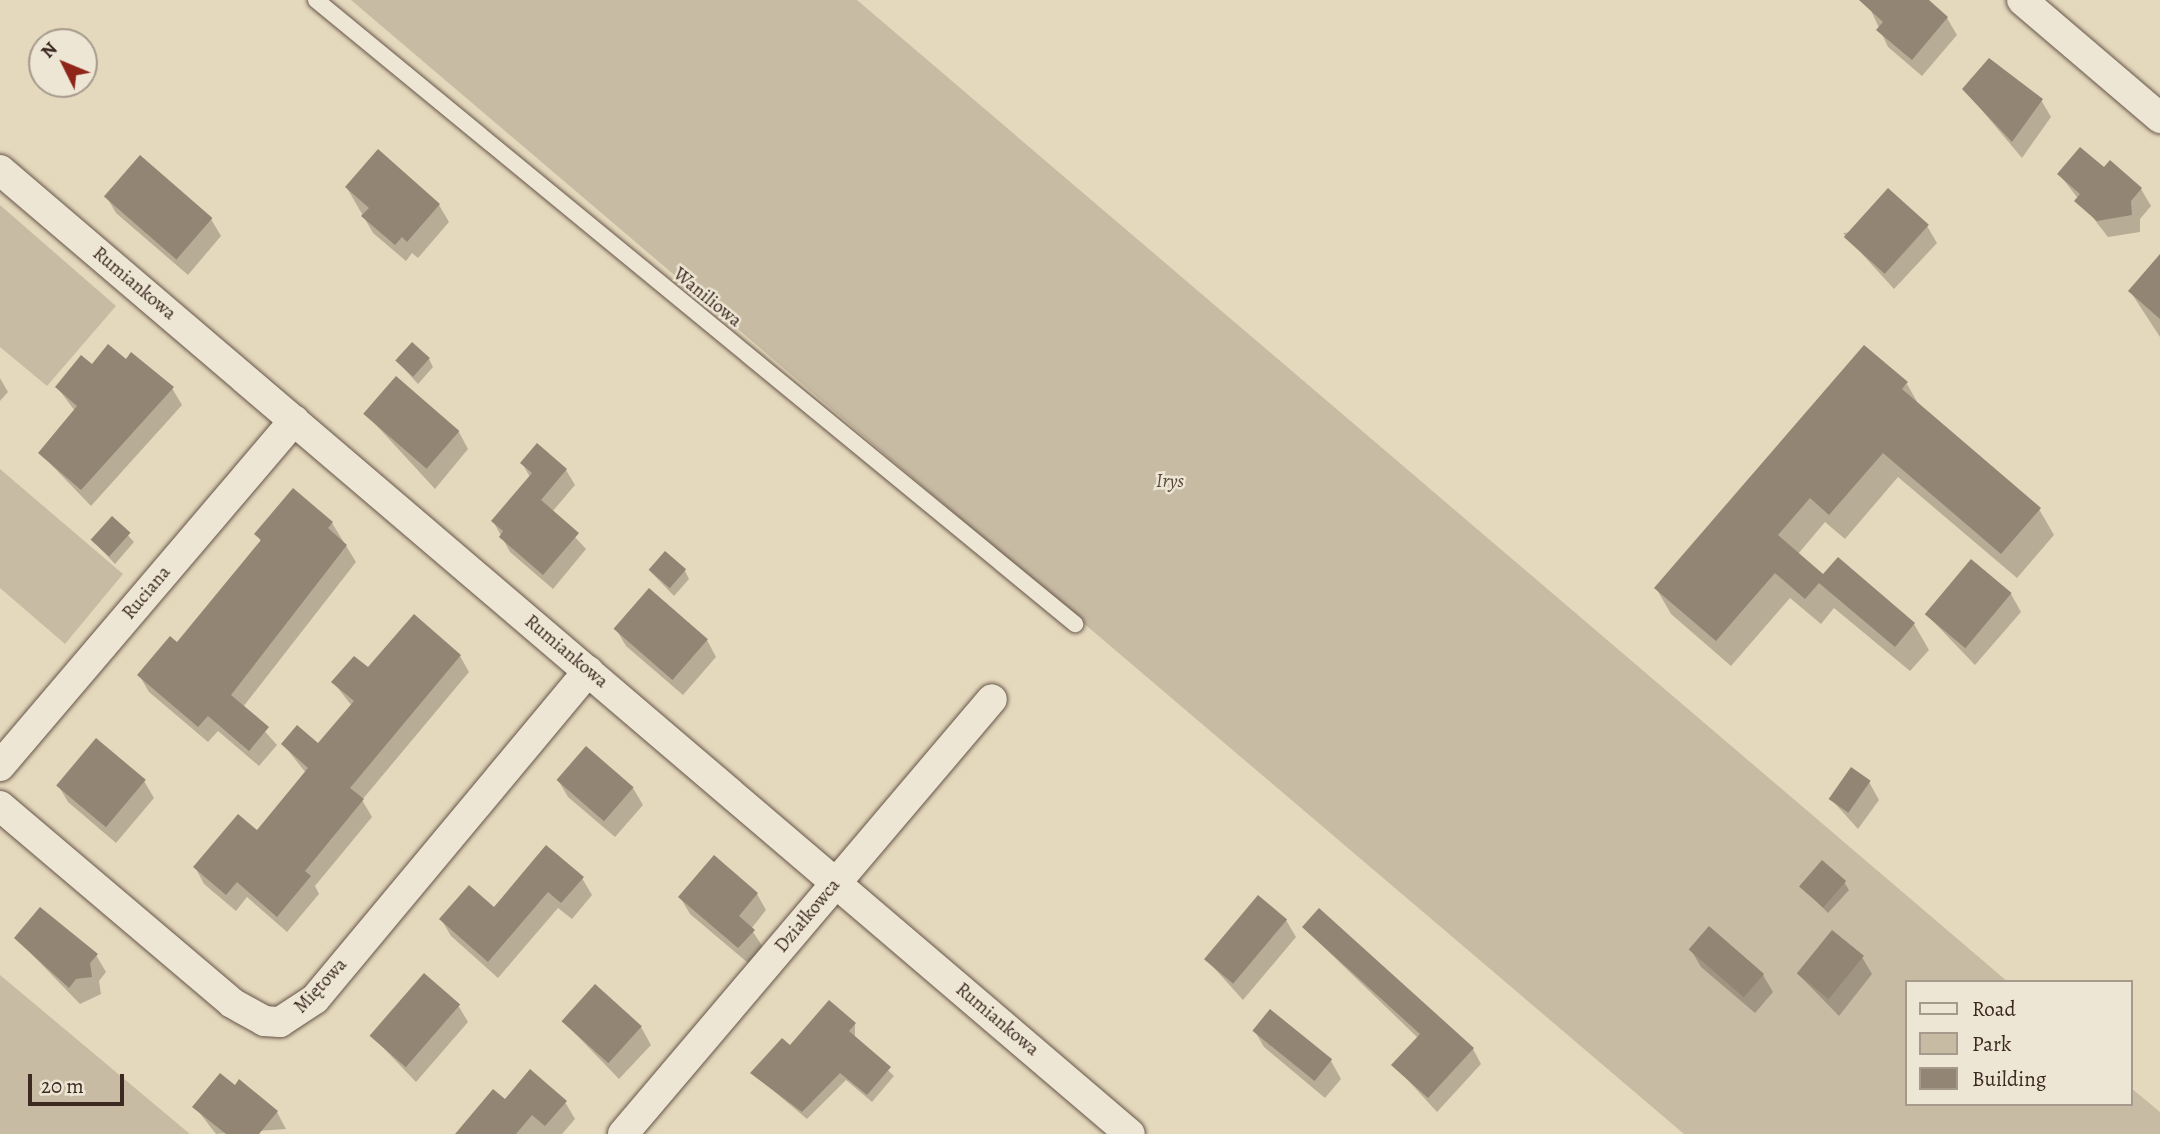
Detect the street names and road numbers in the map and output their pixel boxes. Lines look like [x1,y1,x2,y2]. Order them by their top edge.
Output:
street label: Rumiankowa [88,243,180,325]
street label: Waniliowa [668,263,746,333]
street label: Ruciana [118,562,176,624]
street label: Rumiankowa [520,611,612,693]
street label: Działkowca [771,874,845,958]
street label: Miętowa [290,954,352,1018]
street label: Rumiankowa [951,979,1043,1061]

